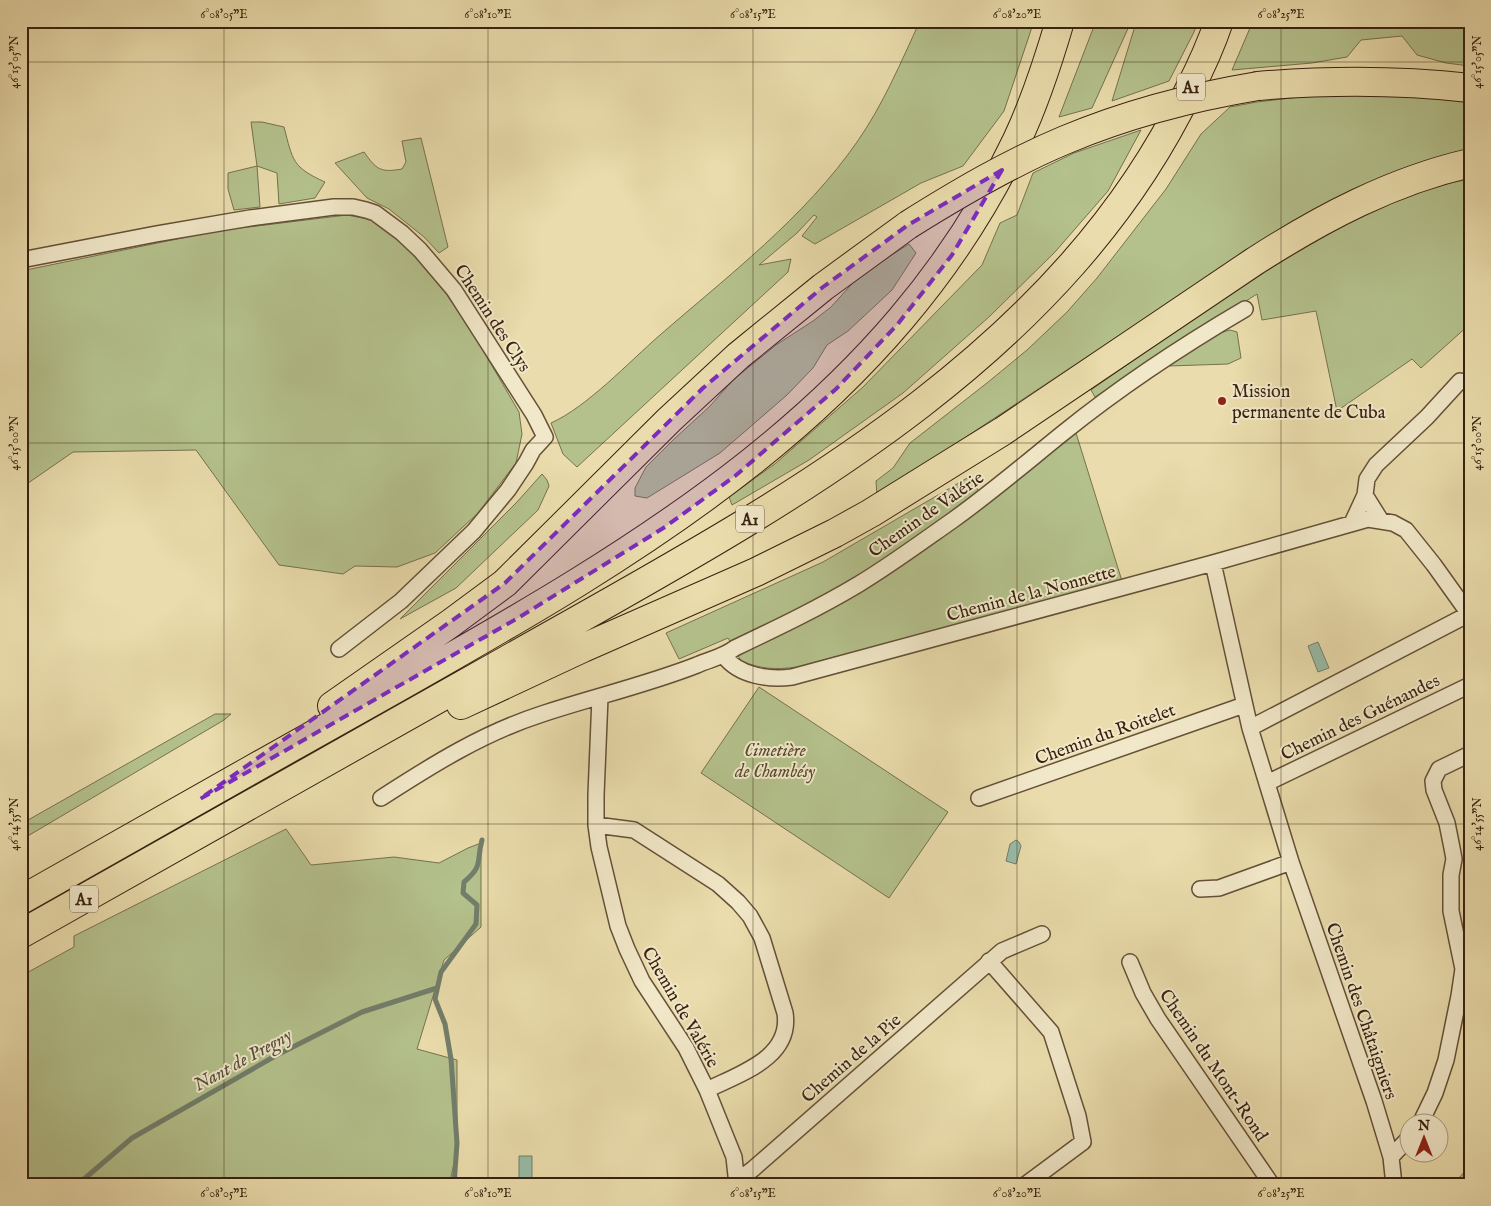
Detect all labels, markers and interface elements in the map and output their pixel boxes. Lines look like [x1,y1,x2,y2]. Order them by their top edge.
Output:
text: 6°08'05"E [200,7,248,22]
text: 6°08'10"E [464,7,512,22]
text: 6°08'15"E [730,7,776,22]
text: 6°08'20"E [993,7,1041,22]
text: 6°08'25"E [1258,7,1305,22]
text: 46°15'05"N [7,35,22,89]
text: 46°15'05"N [1470,35,1485,89]
road number: A1 [1177,74,1205,100]
street label: Chemin des Clys [448,261,535,377]
place label: Mission permanente de Cuba [1232,381,1386,425]
marker: Mission permanente de Cuba [1216,395,1228,407]
text: 46°15'00"N [7,415,22,471]
text: 46°15'00"N [1470,415,1485,471]
street label: Chemin de Valérie [865,467,989,564]
road number: A1 [736,506,764,532]
street label: Chemin de la Nonnette [944,561,1118,628]
street label: Chemin des Guénandes [1277,670,1444,767]
street label: Chemin du Roitelet [1032,699,1179,771]
park label: Cimetière de Chambésy [734,740,815,784]
text: 46°14'55"N [7,797,22,851]
text: 46°14'55"N [1470,797,1485,851]
road number: A1 [70,886,98,912]
street label: Chemin des Châtaigniers [1320,920,1402,1103]
street label: Chemin de Valérie [636,943,724,1072]
street label: Chemin du Mont-Rond [1153,985,1272,1147]
street label: Chemin de la Pie [797,1010,907,1109]
water label: Nant de Pregny [190,1023,297,1098]
north arrow [1398,1114,1448,1164]
text: N [1417,1117,1430,1135]
text: 6°08'05"E [200,1186,248,1201]
text: 6°08'10"E [464,1186,512,1201]
text: 6°08'15"E [730,1186,776,1201]
text: 6°08'20"E [993,1186,1041,1201]
text: 6°08'25"E [1258,1186,1305,1201]

